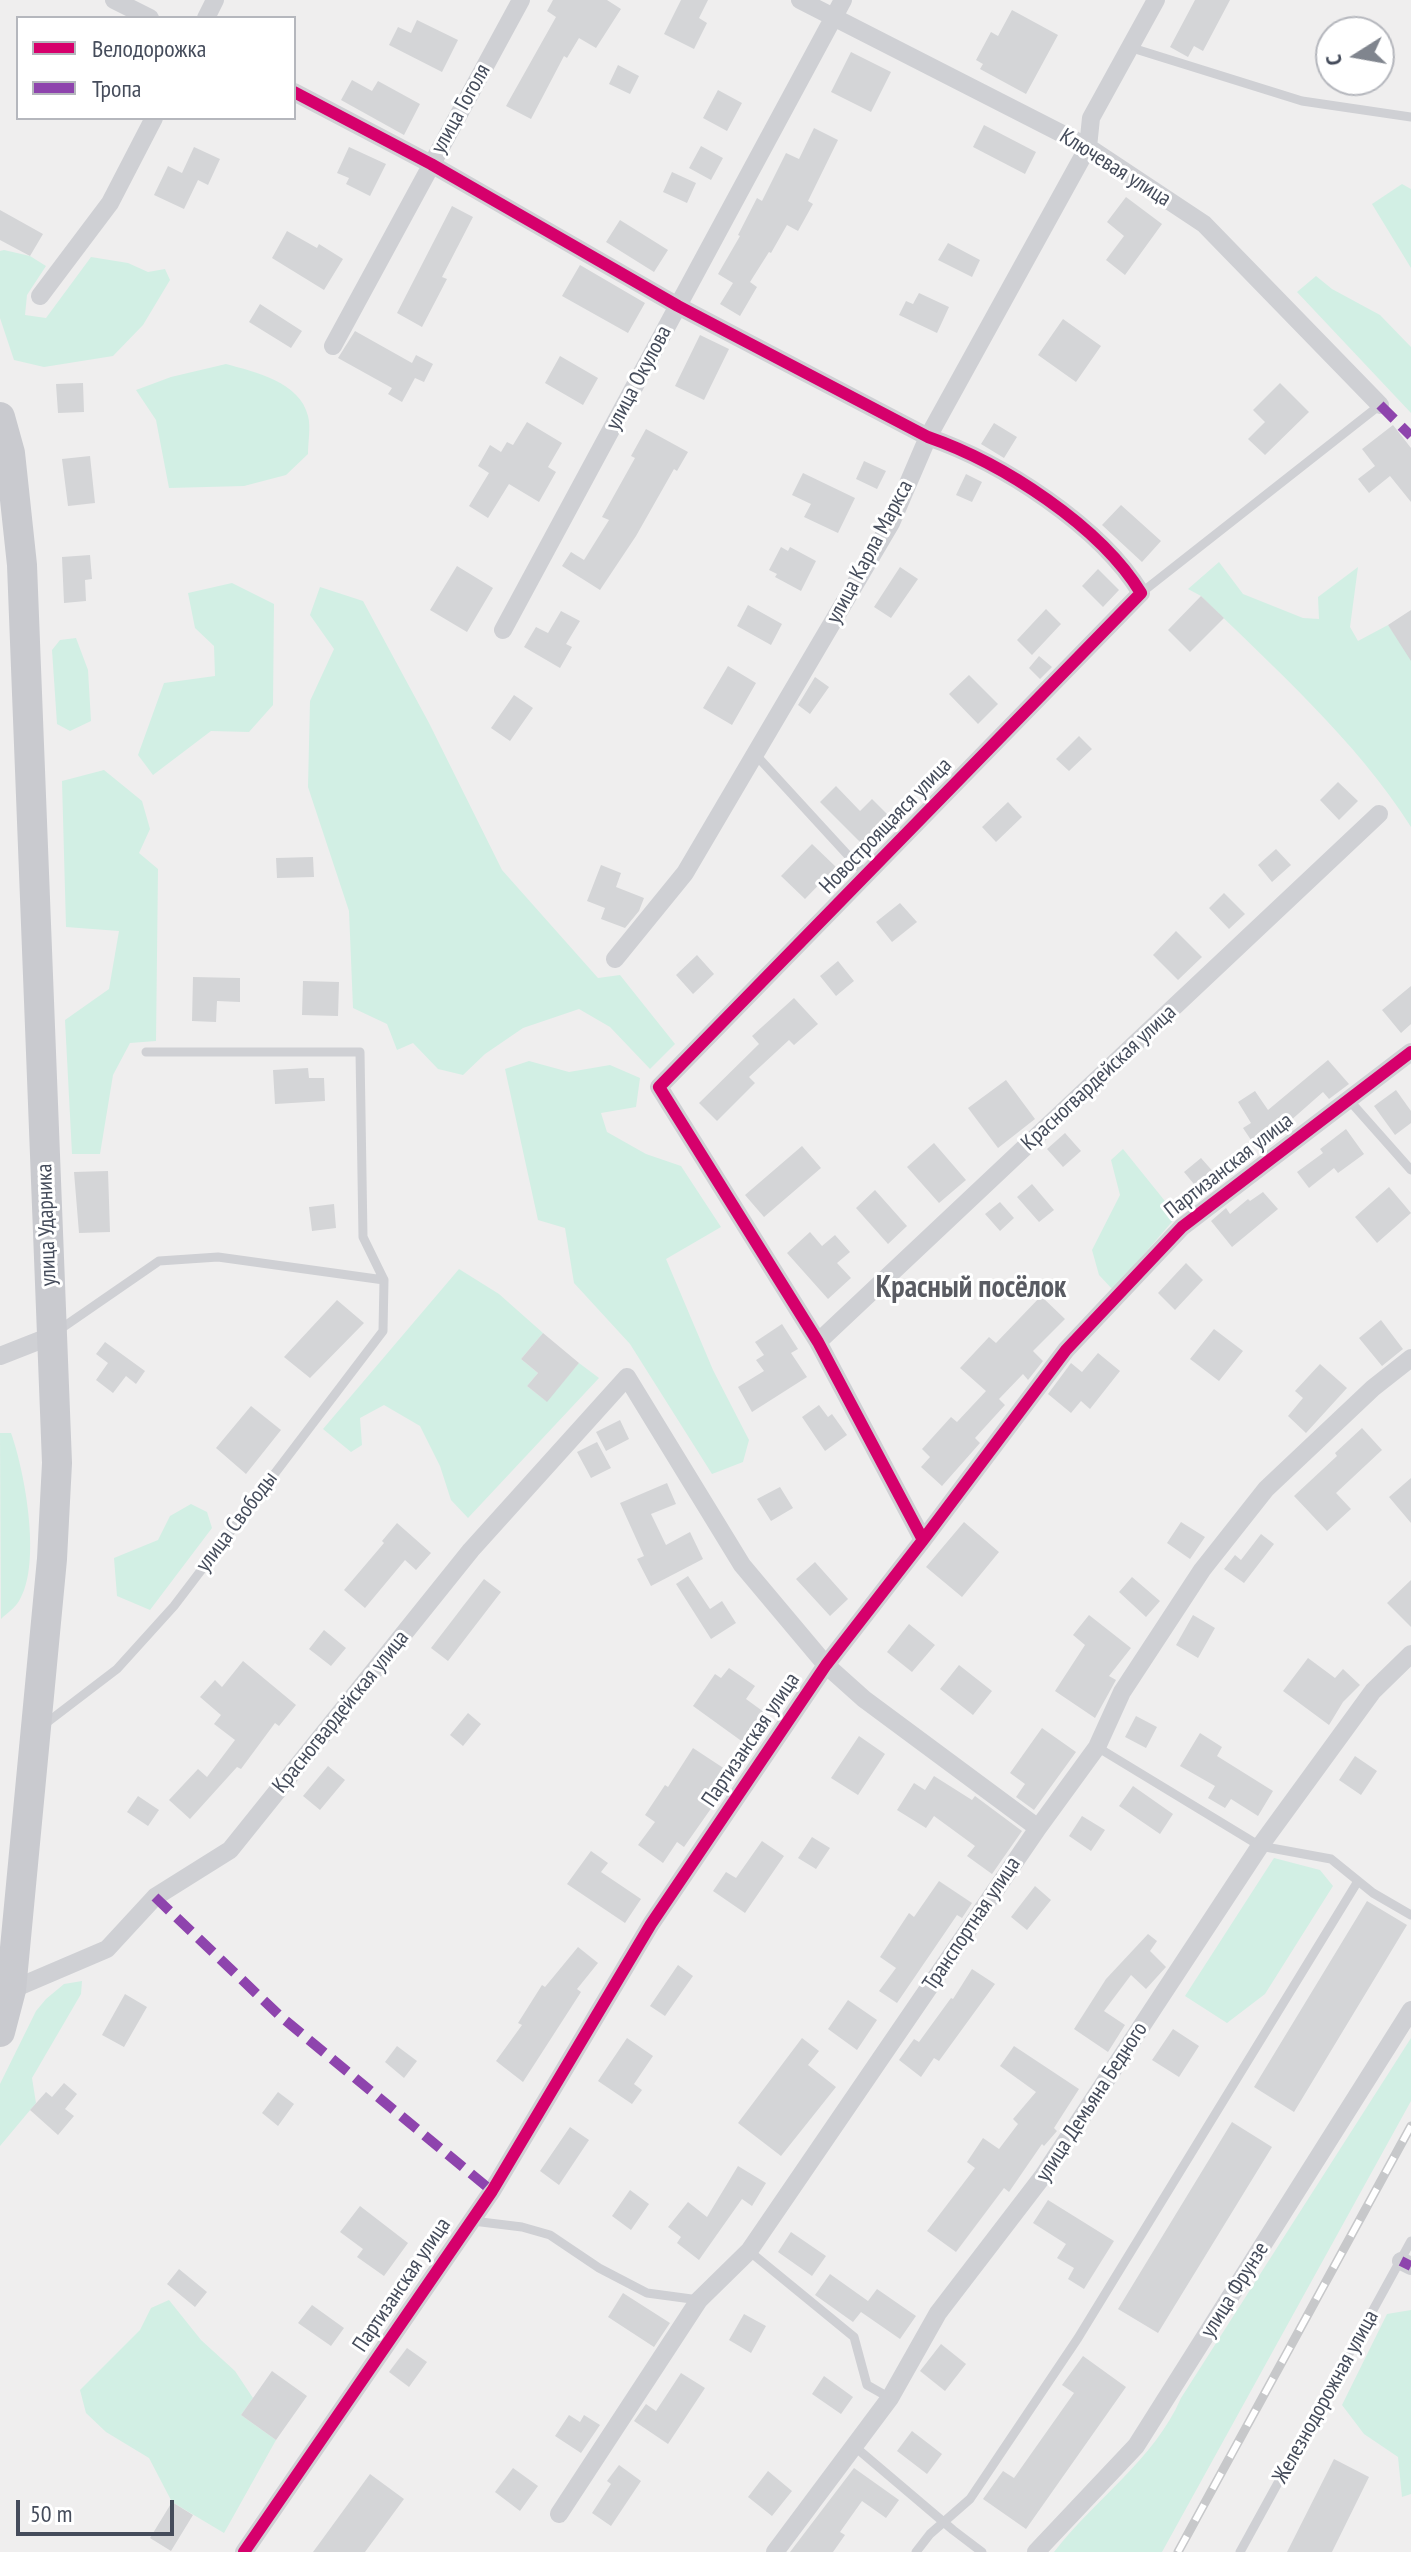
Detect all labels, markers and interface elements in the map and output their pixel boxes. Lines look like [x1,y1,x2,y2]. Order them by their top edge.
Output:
legend [16,16,296,120]
north arrow [1315,16,1395,96]
text: Велодорожка [92,33,206,64]
text: С [1319,53,1348,68]
street label: улица Гоголя [426,60,496,158]
text: Тропа [92,73,141,104]
street label: Ключевая улица [1055,123,1175,213]
street label: улица Окулова [600,321,678,435]
street label: улица Карла Маркса [821,476,919,628]
street label: Новостроящаяся улица [814,753,958,899]
street label: Красногвардейская улица [1016,1000,1182,1156]
street label: Партизанская улица [1159,1108,1299,1224]
street label: улица Ударника [32,1163,62,1287]
district label: Красный посёлок [876,1270,1066,1306]
street label: улица Свободы [191,1467,283,1577]
street label: Красногвардейская улица [267,1625,415,1799]
street label: Партизанская улица [696,1668,806,1812]
street label: Транспортная улица [918,1852,1026,1996]
street label: улица Демьяна Бедного [1031,2017,1153,2187]
street label: Партизанская улица [347,2213,457,2357]
street label: улица Фрунзе [1195,2237,1275,2343]
street label: Железнодорожная улица [1267,2306,1385,2488]
scale bar [20,2484,178,2534]
text: 50 m [30,2498,72,2529]

